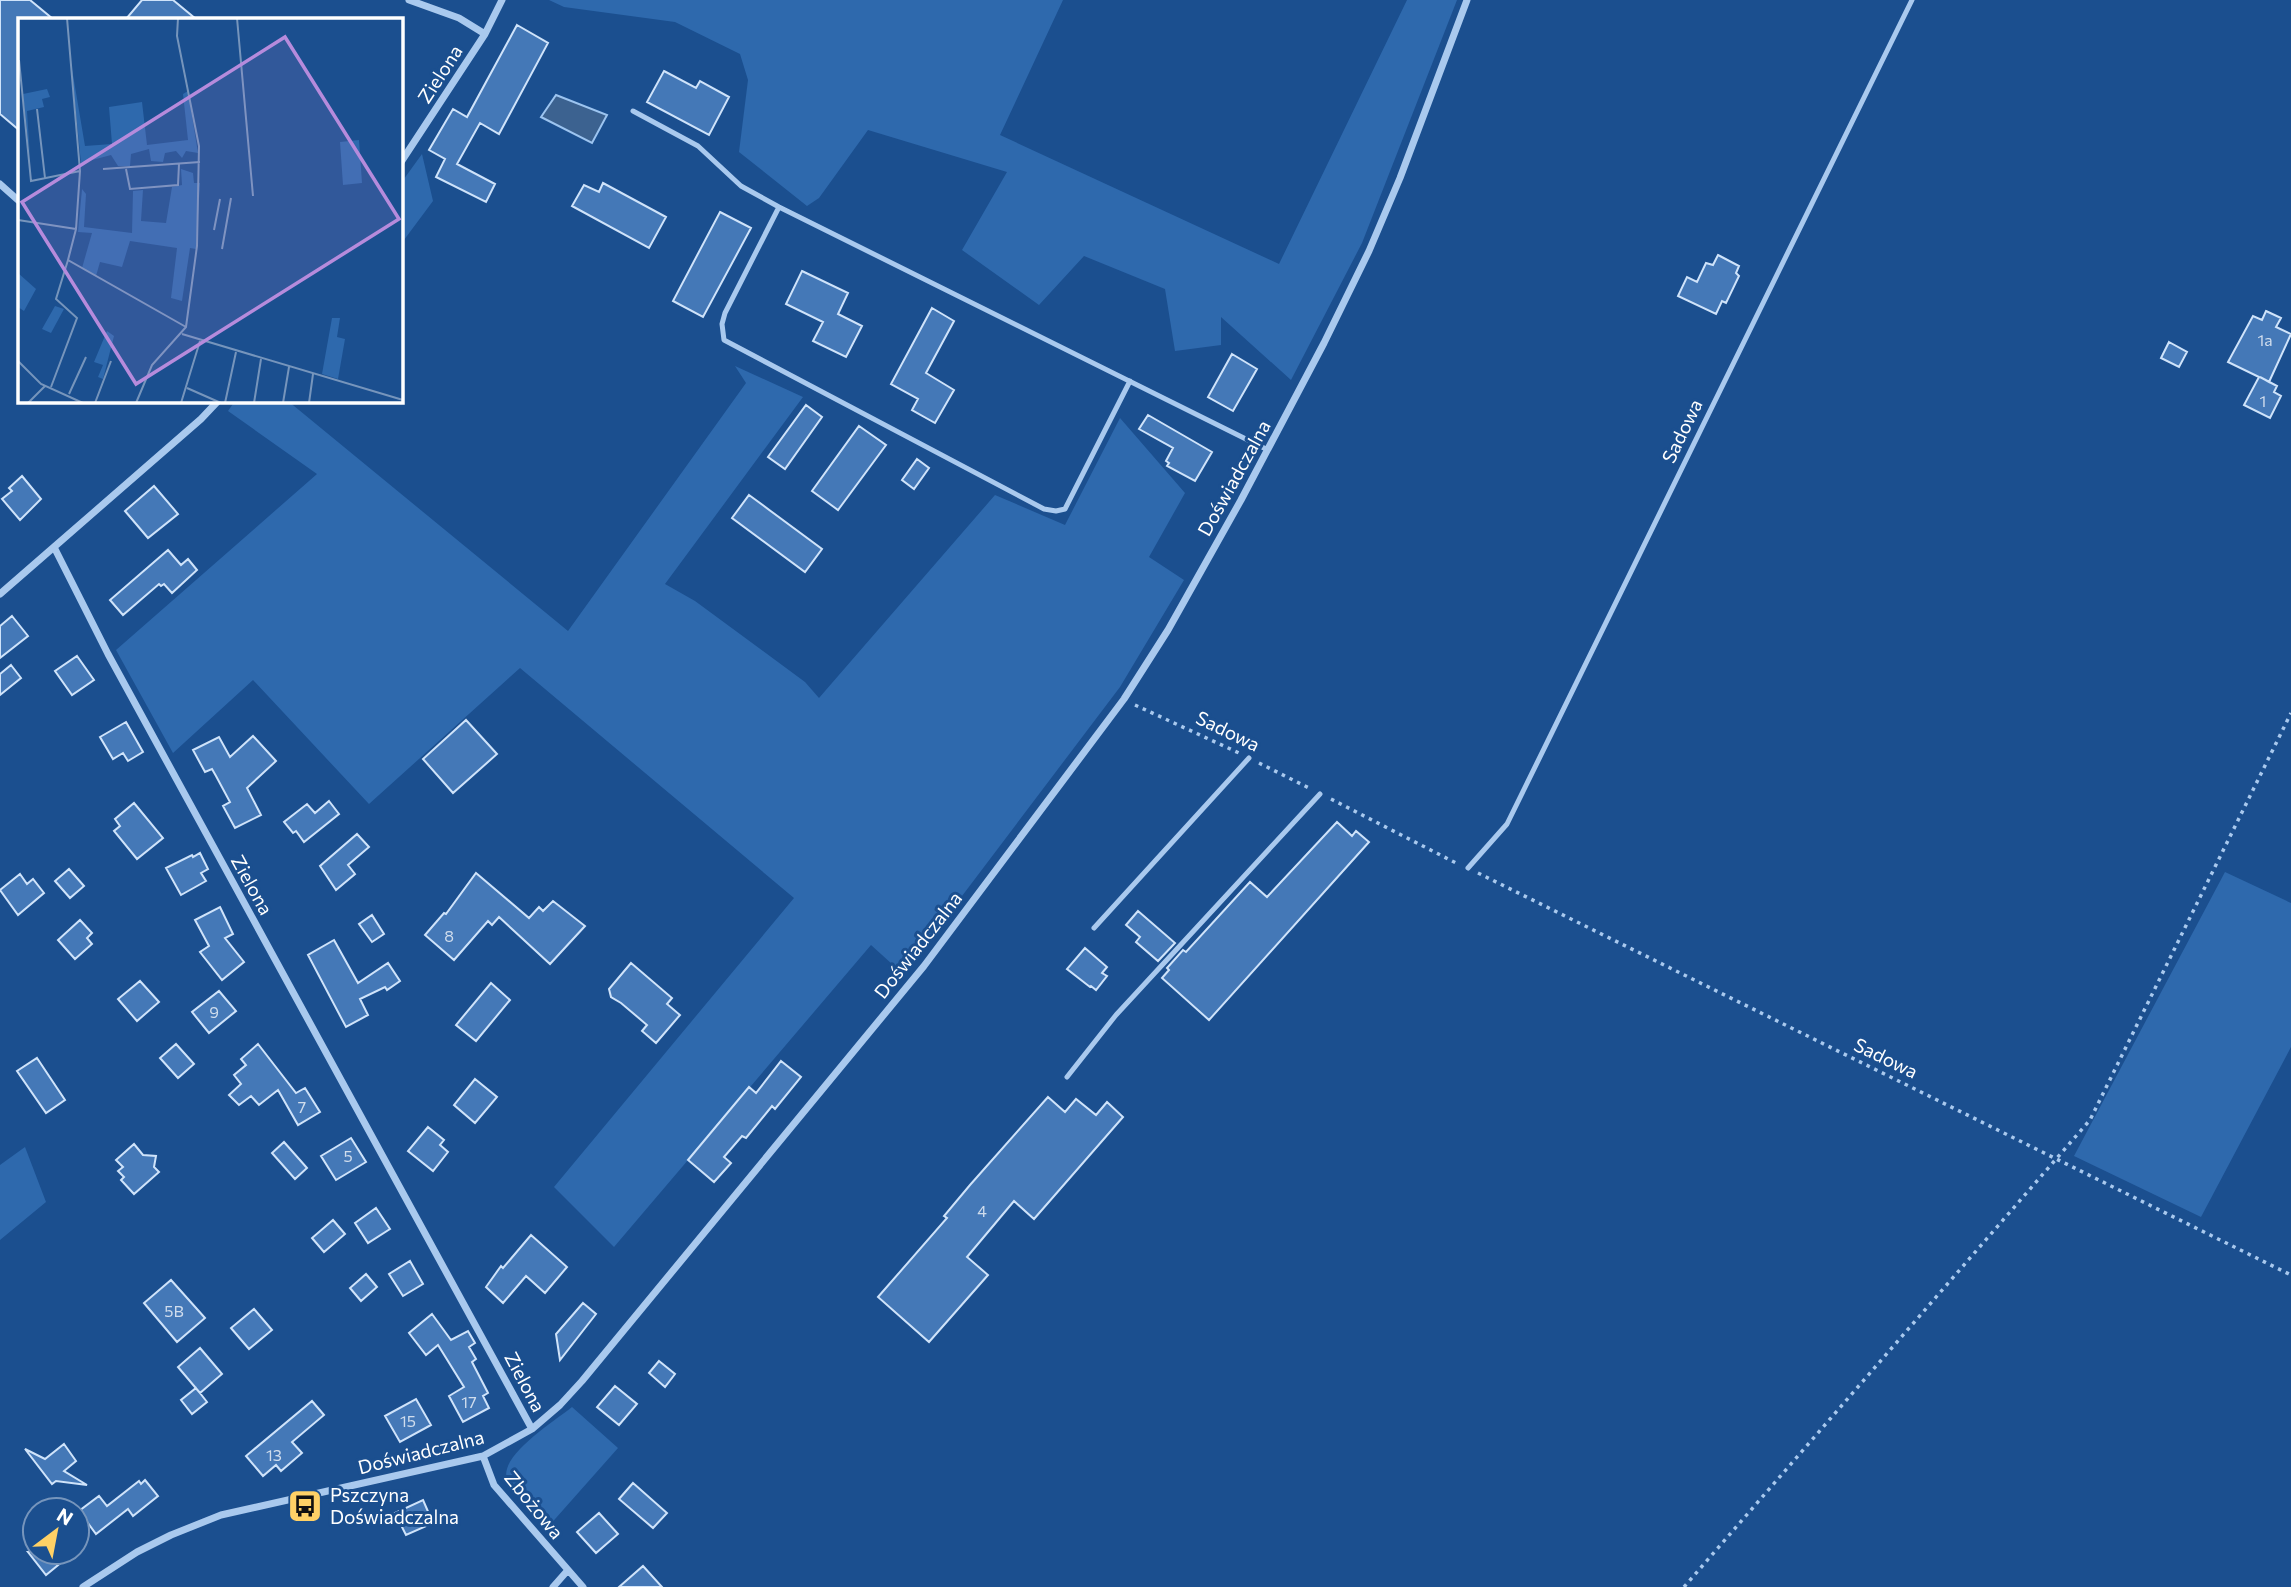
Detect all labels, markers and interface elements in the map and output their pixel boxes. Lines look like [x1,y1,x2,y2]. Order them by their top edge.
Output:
inset map [18,18,402,402]
street label: Zielona [412,40,467,107]
house number: 1a [2257,330,2273,349]
house number: 1 [2260,391,2266,410]
street label: Sadowa [1656,395,1707,466]
street label: Doświadczalna [1192,416,1275,540]
street label: Sadowa [1193,705,1264,756]
street label: Zielona [227,851,278,919]
street label: Doświadczalna [869,887,966,1003]
house number: 8 [444,926,454,945]
house number: 9 [209,1002,219,1021]
street label: Sadowa [1851,1032,1922,1083]
house number: 7 [298,1097,306,1116]
house number: 5 [343,1146,353,1165]
house number: 4 [977,1201,987,1220]
house number: 5B [164,1301,184,1320]
street label: Zielona [500,1348,551,1416]
house number: 17 [461,1392,477,1411]
house number: 15 [400,1411,416,1430]
street label: Doświadczalna [355,1425,486,1478]
house number: 13 [266,1445,282,1464]
street label: Zbożowa [500,1466,569,1543]
place label: Pszczyna Doświadczalna [330,1483,459,1528]
bus stop icon: Pszczyna Doświadczalna [286,1487,324,1525]
north arrow [21,1496,91,1566]
text: N [53,1503,77,1530]

